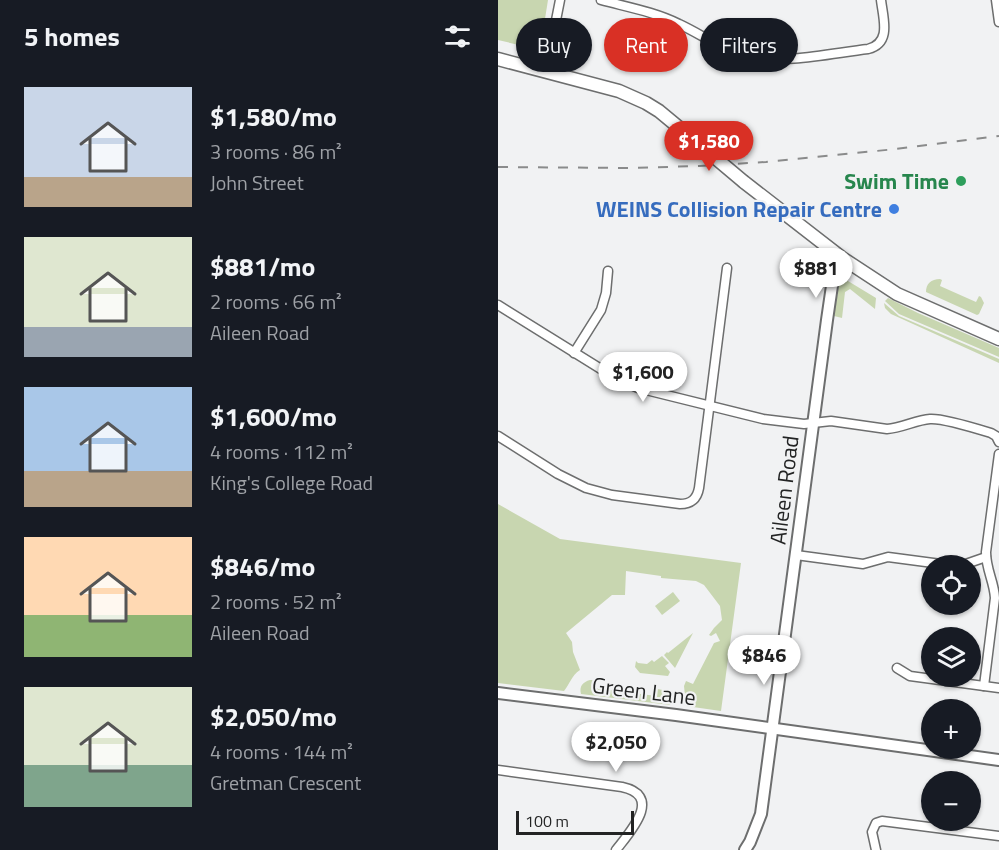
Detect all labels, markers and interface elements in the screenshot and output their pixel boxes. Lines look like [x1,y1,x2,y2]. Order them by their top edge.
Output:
text: 5 homes [24,17,120,56]
chip: Buy [516,18,592,72]
chip: Rent [604,18,688,72]
chip: Filters [700,18,798,72]
icon: filters [441,20,474,53]
text: $1,580/mo [210,97,337,136]
icon: home [72,111,144,183]
pin: $1,580 [660,121,758,172]
text: $1,580 [678,125,740,156]
text: 3 rooms · 86 m² [210,136,342,167]
place label: Swim Time [844,164,949,198]
text: John Street [210,167,304,198]
marker: Swim Time [954,174,968,188]
place label: WEINS Collision Repair Centre [596,192,882,226]
marker: WEINS Collision Repair Centre [887,202,901,216]
text: $881/mo [210,247,315,286]
pin: $881 [780,248,852,299]
text: $881 [794,252,838,283]
icon: home [72,261,144,333]
text: 2 rooms · 66 m² [210,286,342,317]
text: Aileen Road [210,317,310,348]
pin: $1,600 [594,352,692,403]
text: $1,600 [612,356,674,387]
text: $1,600/mo [210,397,337,436]
icon: home [72,411,144,483]
street label: Aileen Road [760,434,808,546]
text: 4 rooms · 112 m² [210,436,353,467]
text: King's College Road [210,467,373,498]
text: $846/mo [210,547,315,586]
map controls [921,555,981,831]
button: locate [921,555,981,615]
icon: home [72,561,144,633]
text: 2 rooms · 52 m² [210,586,342,617]
text: Aileen Road [210,617,310,648]
button: layers [921,627,981,687]
pin: $846 [728,635,800,686]
text: $846 [742,639,786,670]
street label: Green Lane [590,668,698,714]
text: $2,050/mo [210,697,337,736]
button: + [921,699,981,759]
icon: home [72,711,144,783]
pin: $2,050 [567,722,665,773]
text: $2,050 [585,726,647,757]
text: 4 rooms · 144 m² [210,736,353,767]
text: Gretman Crescent [210,767,361,798]
button: − [921,771,981,831]
scale bar [516,808,634,836]
text: 100 m [525,809,569,833]

